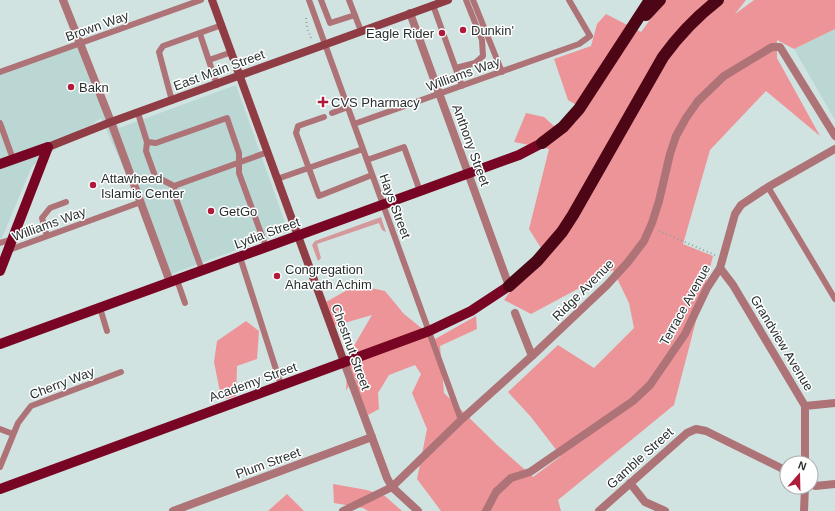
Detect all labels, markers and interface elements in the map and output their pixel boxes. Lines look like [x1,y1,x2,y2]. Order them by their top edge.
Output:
street label: Brown Way [63,7,131,44]
place label: Dunkin' [471,23,514,38]
marker: Dunkin' [458,25,468,35]
place label: Eagle Rider [366,26,435,41]
marker: Eagle Rider [437,28,447,38]
street label: East Main Street [171,46,267,93]
street label: Williams Way [424,54,502,94]
place label: Bakn [79,80,109,95]
marker: Bakn [66,82,76,92]
place label: CVS Pharmacy [331,95,420,110]
marker: CVS Pharmacy [318,97,328,107]
street label: Anthony Street [449,102,493,188]
place label: Attawheed Islamic Center [101,171,185,201]
street label: Hays Street [376,172,414,241]
marker: Attawheed Islamic Center [88,180,98,190]
street label: Williams Way [10,204,88,244]
place label: GetGo [219,204,257,219]
marker: GetGo [206,206,216,216]
street label: Lydia Street [232,214,302,252]
street label: Ridge Avenue [549,256,617,324]
place label: Congregation Ahavath Achim [285,262,372,292]
street label: Terrace Avenue [657,262,713,348]
marker: Congregation Ahavath Achim [272,271,282,281]
street label: Grandview Avenue [748,292,816,394]
street label: Chestnut Street [329,302,374,392]
street label: Academy Street [207,359,299,405]
street label: Cherry Way [28,364,97,402]
street label: Gamble Street [604,424,676,492]
street label: Plum Street [234,444,303,482]
north arrow [779,455,819,495]
text: N [797,459,808,473]

